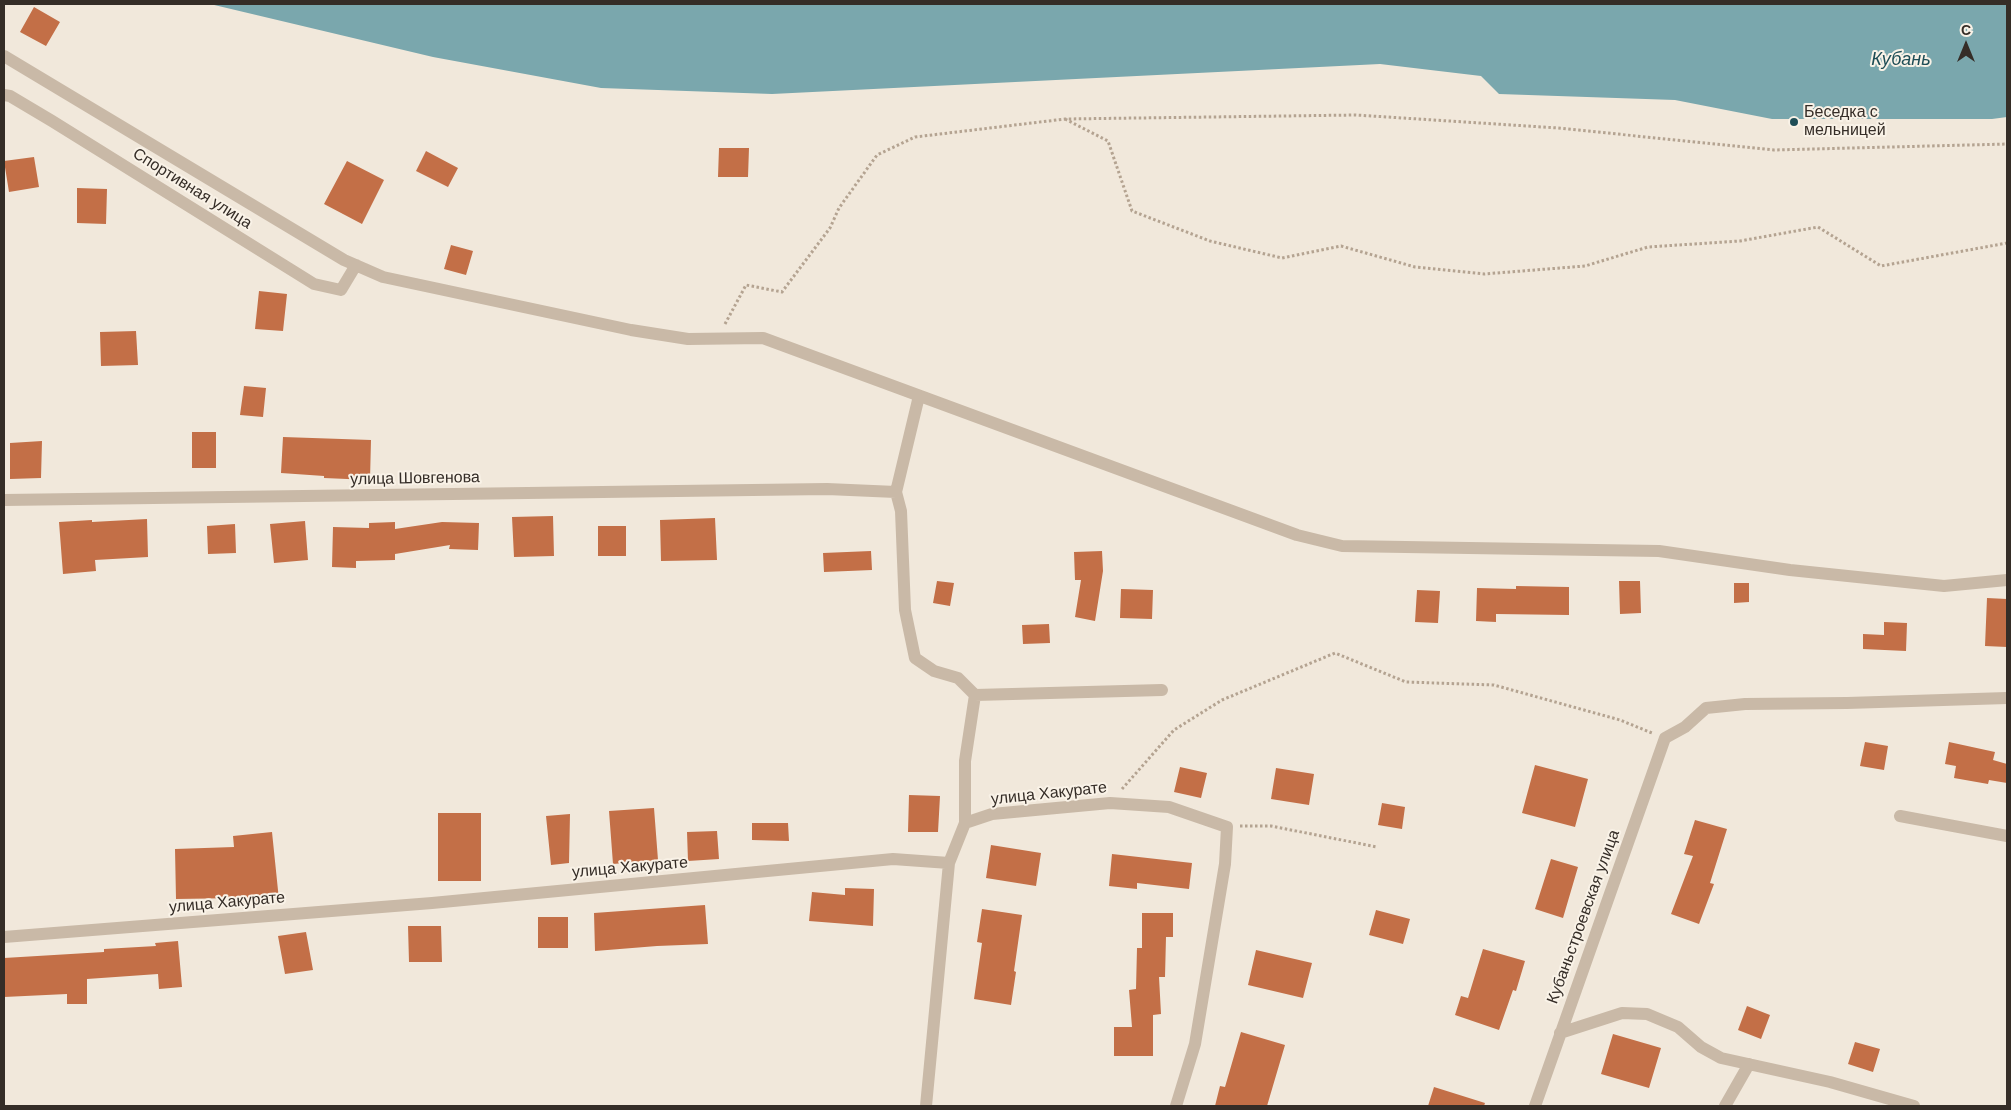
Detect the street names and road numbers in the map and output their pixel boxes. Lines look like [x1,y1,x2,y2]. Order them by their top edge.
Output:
street label: Спортивная улица [129,145,255,233]
street label: улица Шовгенова [350,468,480,490]
street label: улица Хакурате [990,778,1108,810]
street label: Кубаньстроевская улица [1544,827,1624,1007]
street label: улица Хакурате [571,853,689,883]
street label: улица Хакурате [168,888,286,918]

